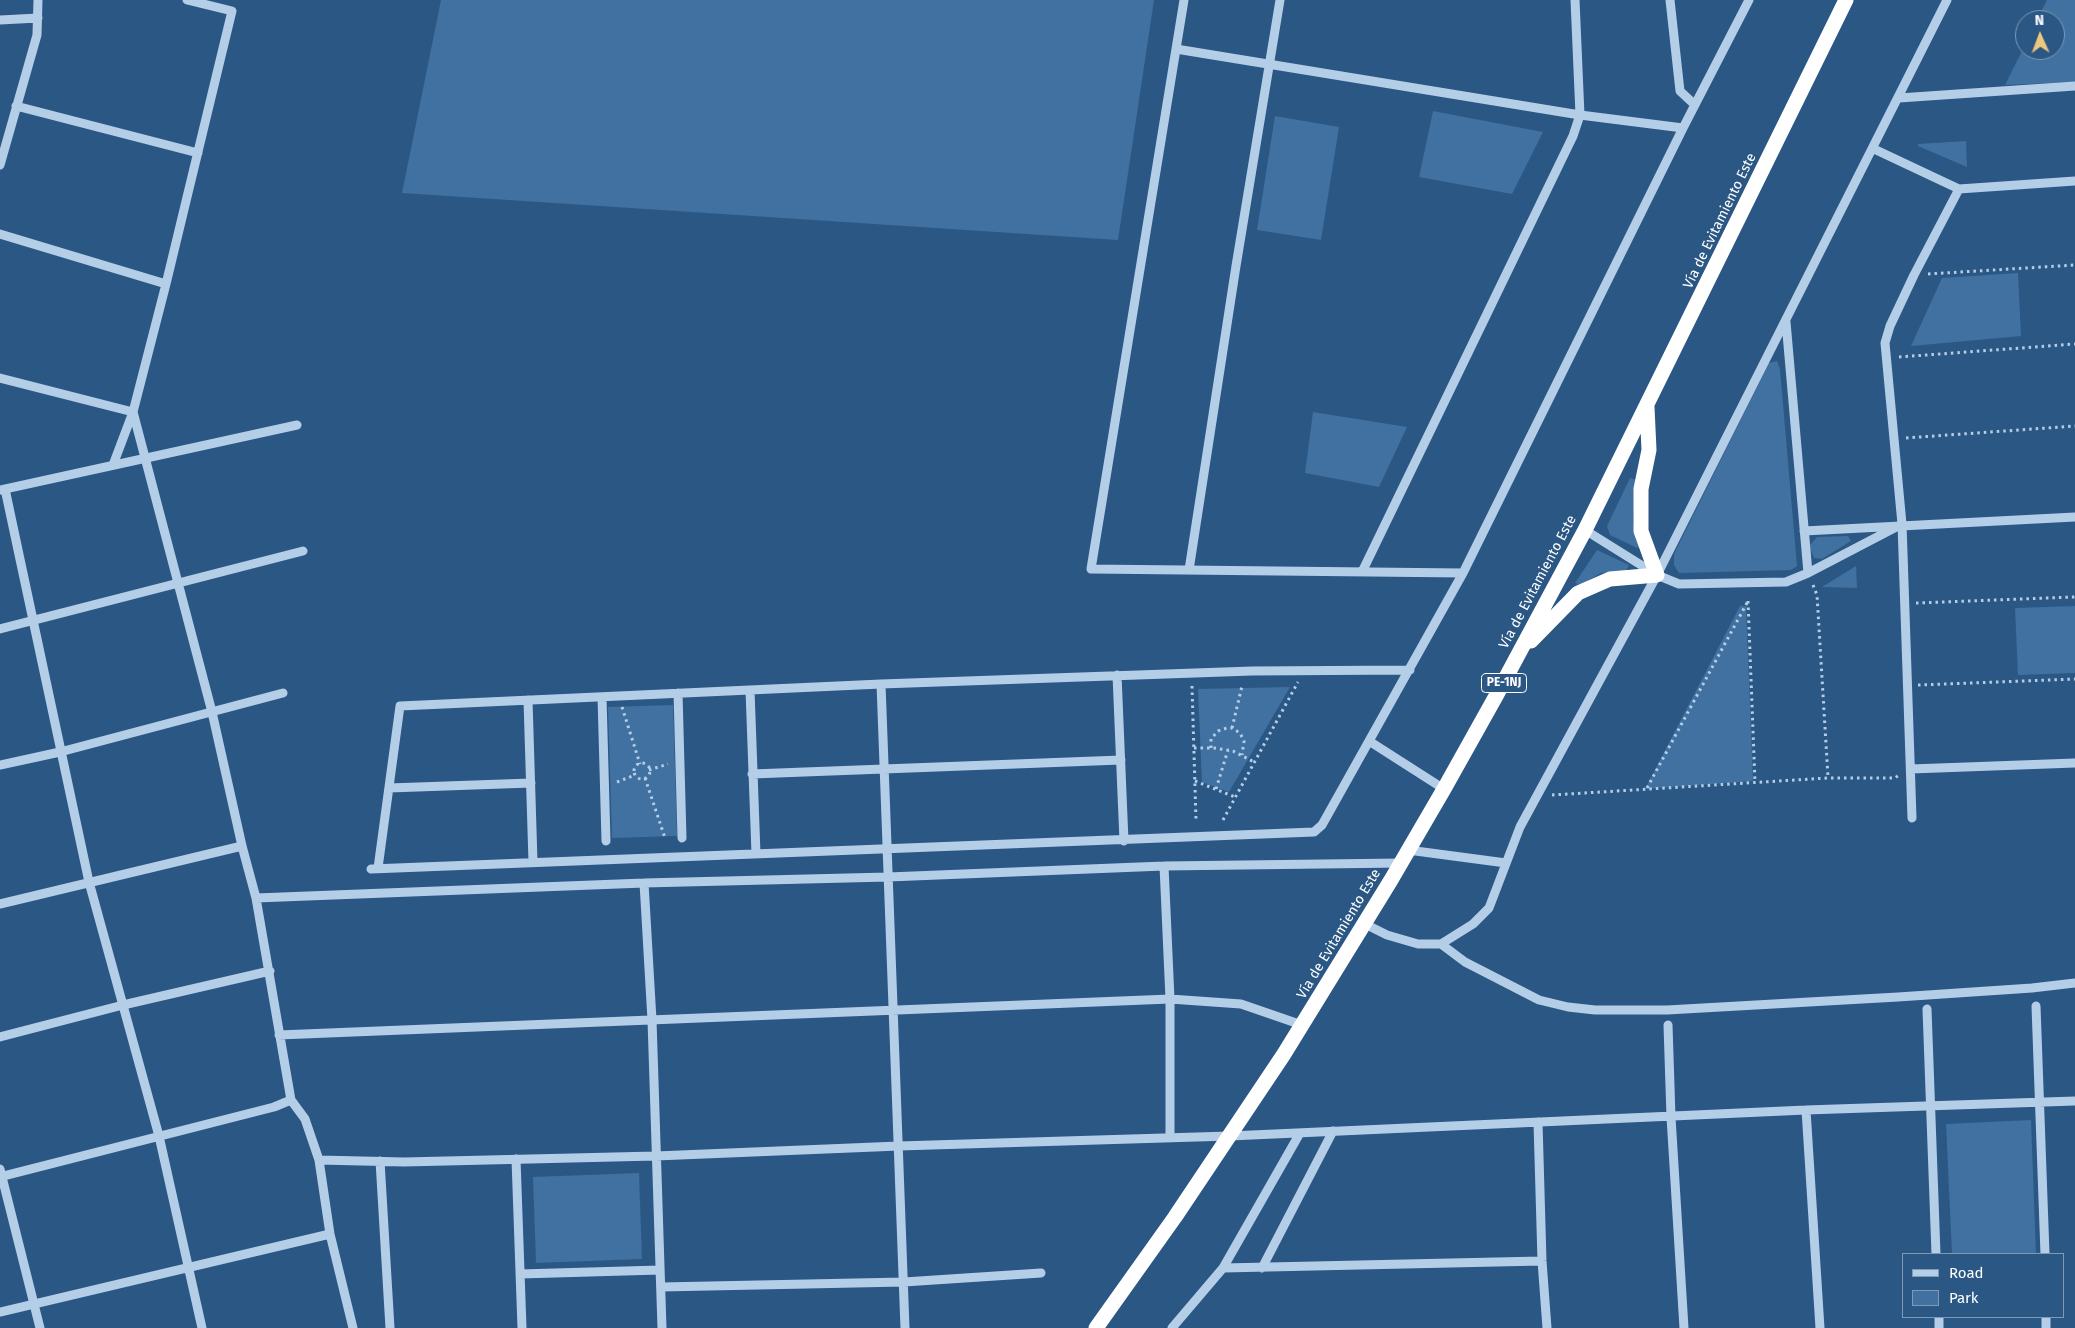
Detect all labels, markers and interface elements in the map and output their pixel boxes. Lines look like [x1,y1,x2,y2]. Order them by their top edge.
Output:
north arrow [2015,10,2065,60]
text: N [2035,12,2044,29]
street label: Vía de Evitamiento Este [1680,151,1760,291]
street label: Vía de Evitamiento Este [1496,513,1580,651]
road number: PE-1NJ [1482,674,1526,692]
street label: Vía de Evitamiento Este [1294,866,1384,1002]
legend [1902,1253,2065,1318]
text: Road [1949,1264,1984,1282]
text: Park [1949,1289,1979,1307]

